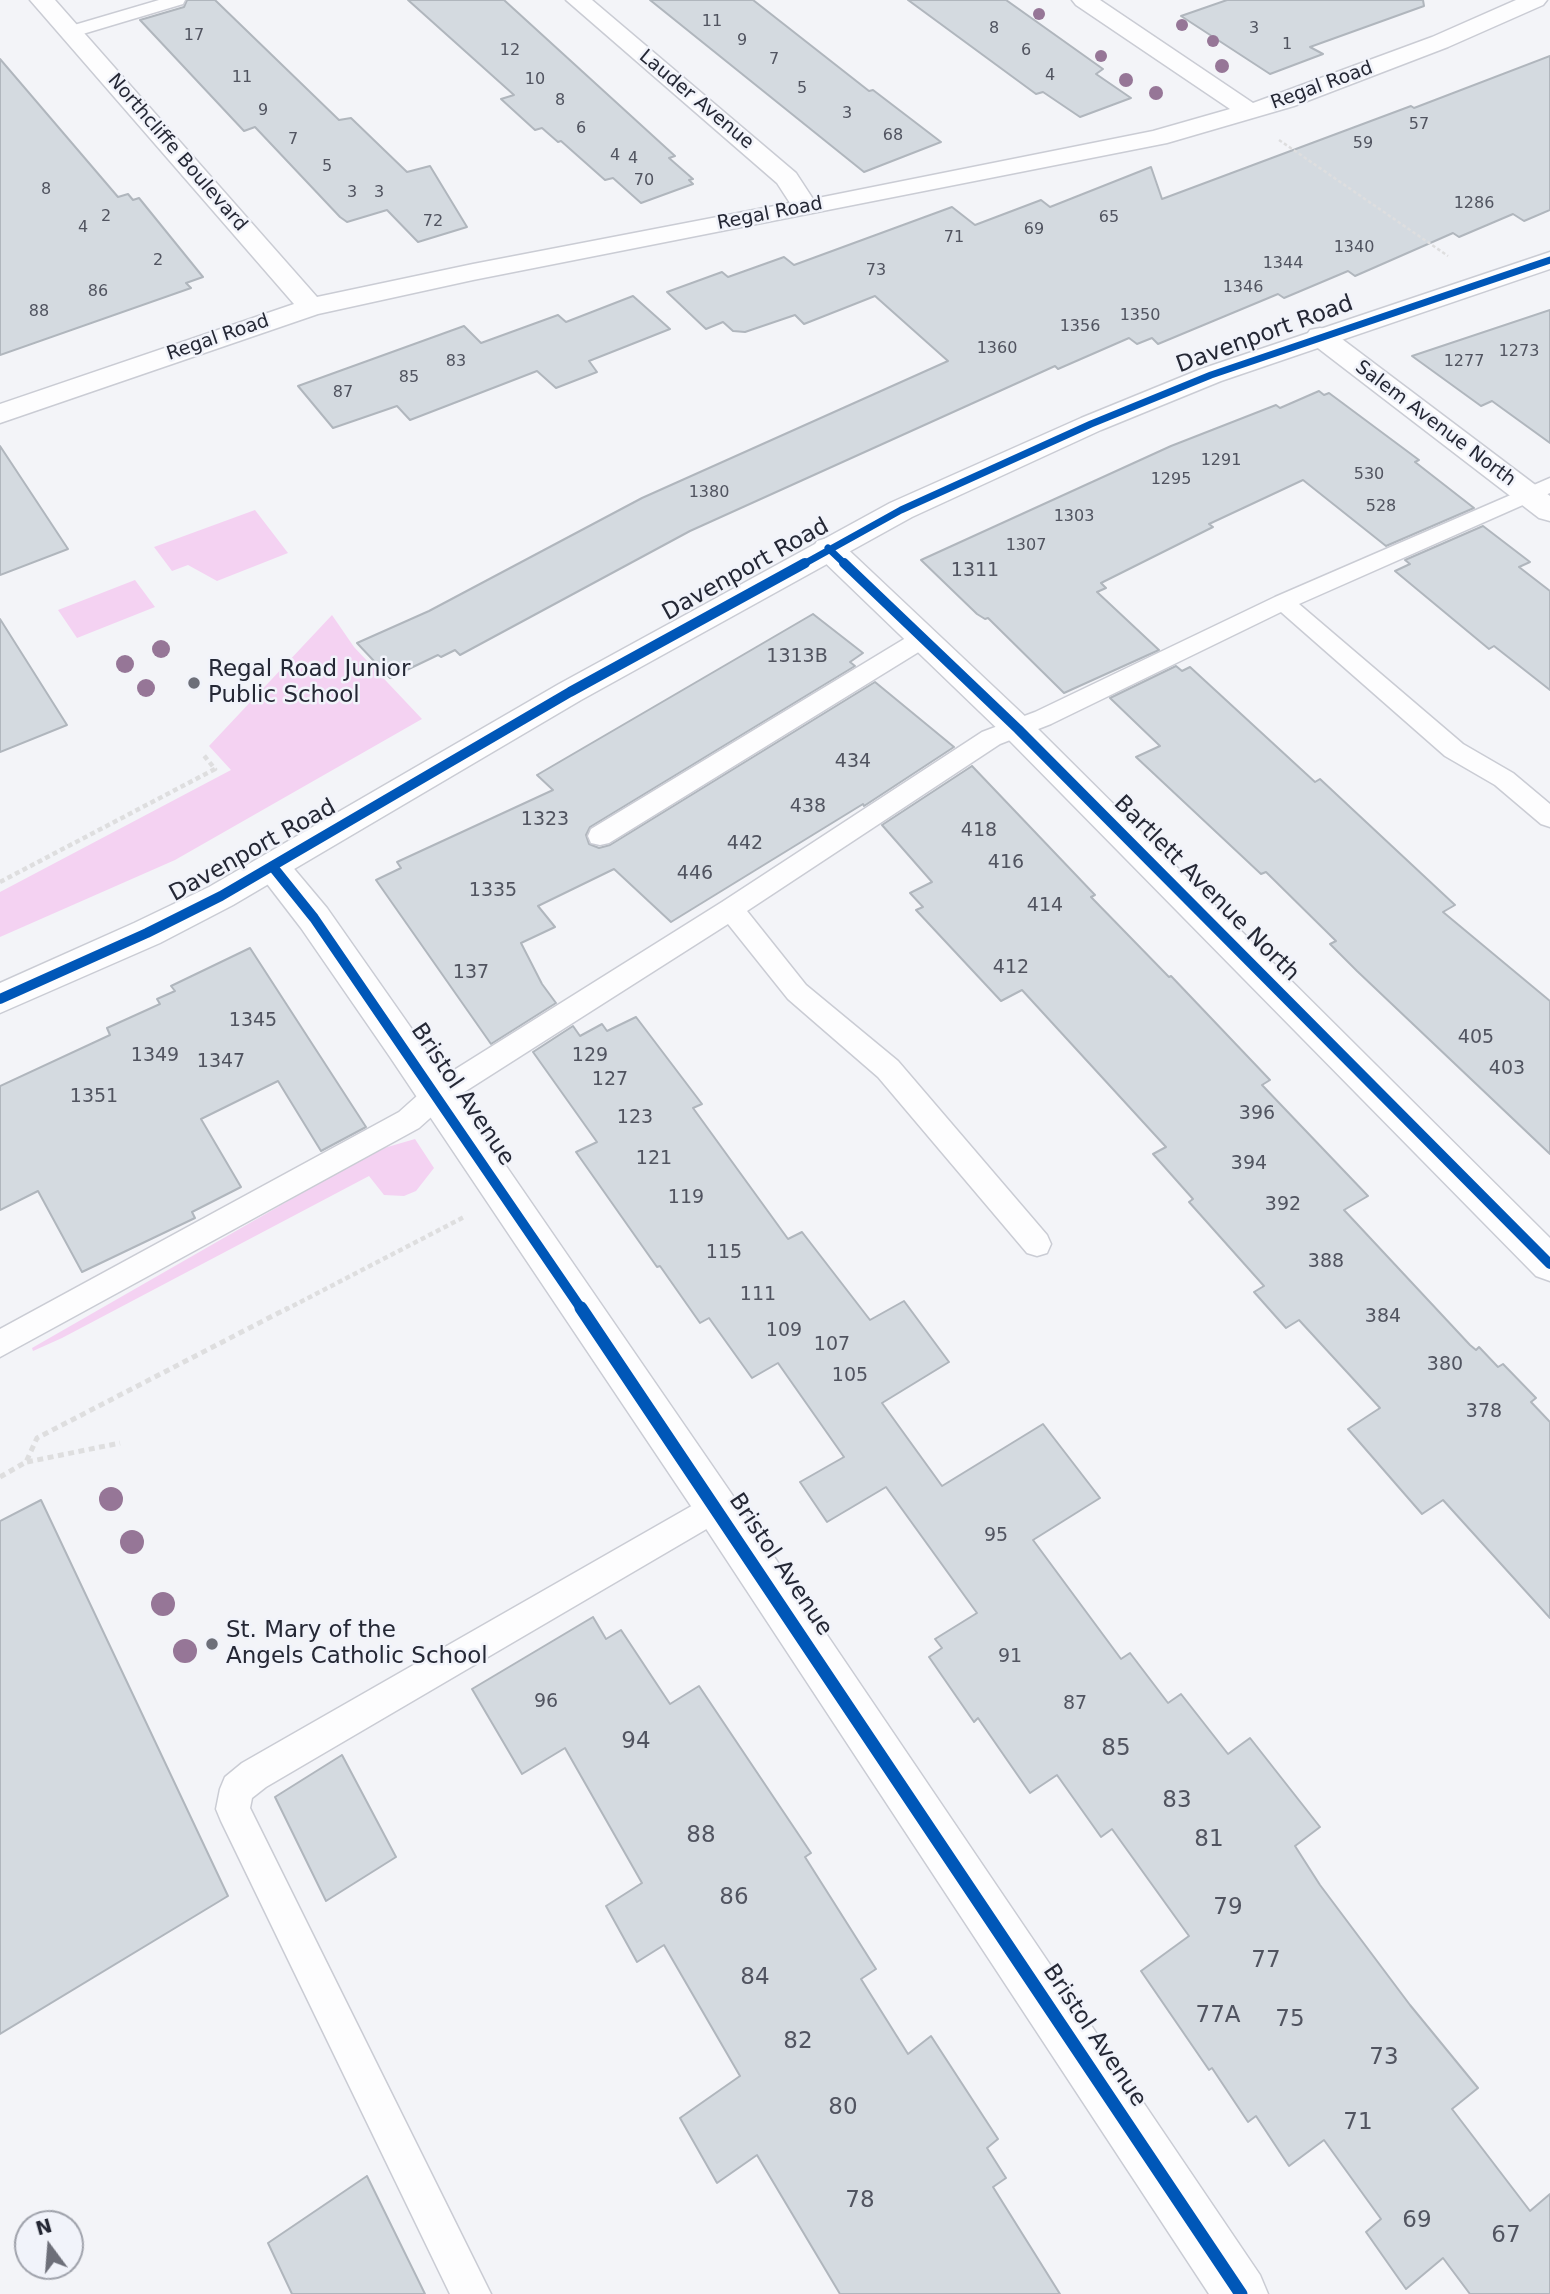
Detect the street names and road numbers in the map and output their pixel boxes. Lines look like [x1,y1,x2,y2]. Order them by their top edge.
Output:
street label: Lauder Avenue [634,45,758,155]
street label: Regal Road [1268,57,1376,115]
street label: Northcliffe Boulevard [102,70,252,236]
street label: Regal Road [715,193,825,235]
street label: Davenport Road [1173,290,1357,380]
street label: Regal Road [164,310,272,366]
street label: Salem Avenue North [1350,356,1520,492]
street label: Davenport Road [658,513,834,627]
street label: Bartlett Avenue North [1107,790,1305,988]
street label: Davenport Road [165,794,341,908]
street label: Bristol Avenue [404,1019,520,1171]
street label: Bristol Avenue [722,1489,838,1641]
street label: Bristol Avenue [1036,1960,1152,2112]

